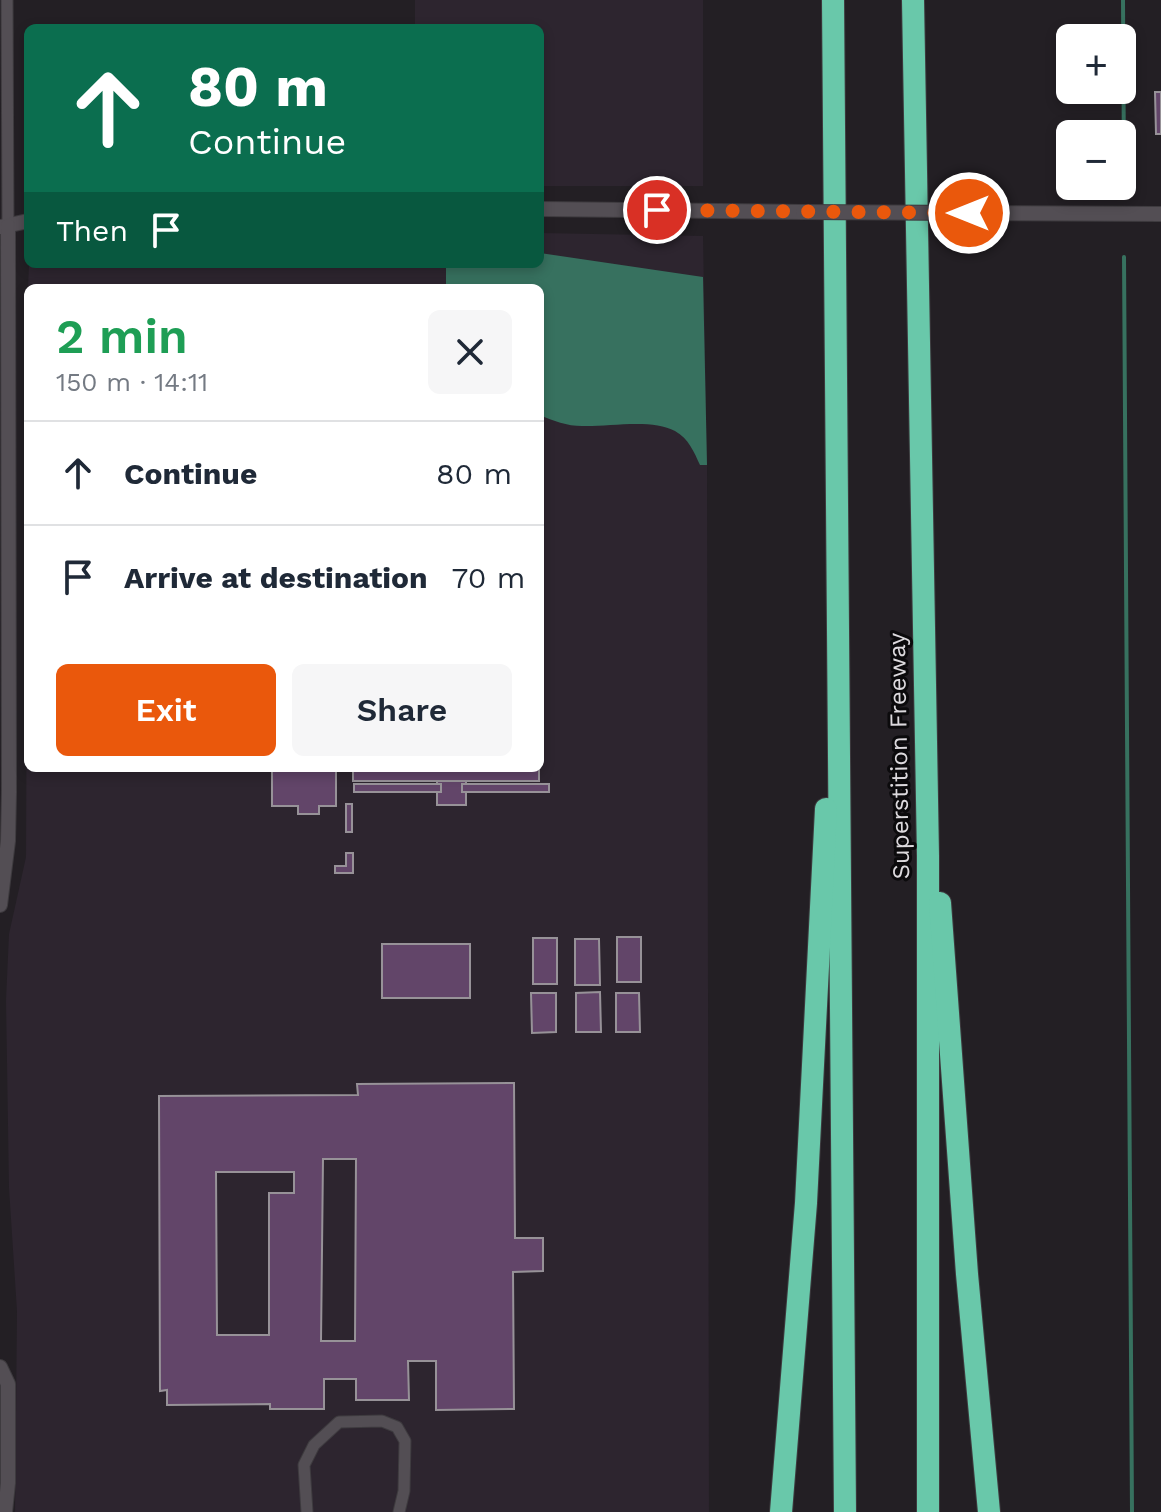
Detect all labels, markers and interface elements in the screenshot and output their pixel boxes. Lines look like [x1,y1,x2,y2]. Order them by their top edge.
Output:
map controls [1056,24,1136,200]
button: + [1056,24,1136,104]
text: 80 m [188,54,328,120]
icon: ahead [56,56,160,160]
button: − [1056,120,1136,200]
text: Continue [188,121,346,163]
position arrow [927,171,1011,255]
pin [623,176,691,244]
icon: arrive [635,188,679,232]
icon: arrive [144,208,188,252]
text: Then [56,213,128,248]
text: 2 min [56,308,188,365]
button: close [428,310,512,394]
text: 150 m · 14:11 [56,367,208,397]
icon: ahead [56,451,100,495]
text: Continue [124,456,257,491]
text: 80 m [436,456,512,491]
icon: arrive [56,555,100,599]
text: Arrive at destination [124,560,428,595]
text: 70 m [452,560,525,595]
street label: Superstition Freeway [883,632,915,880]
button: Exit [56,664,276,756]
button: Share [292,664,512,756]

